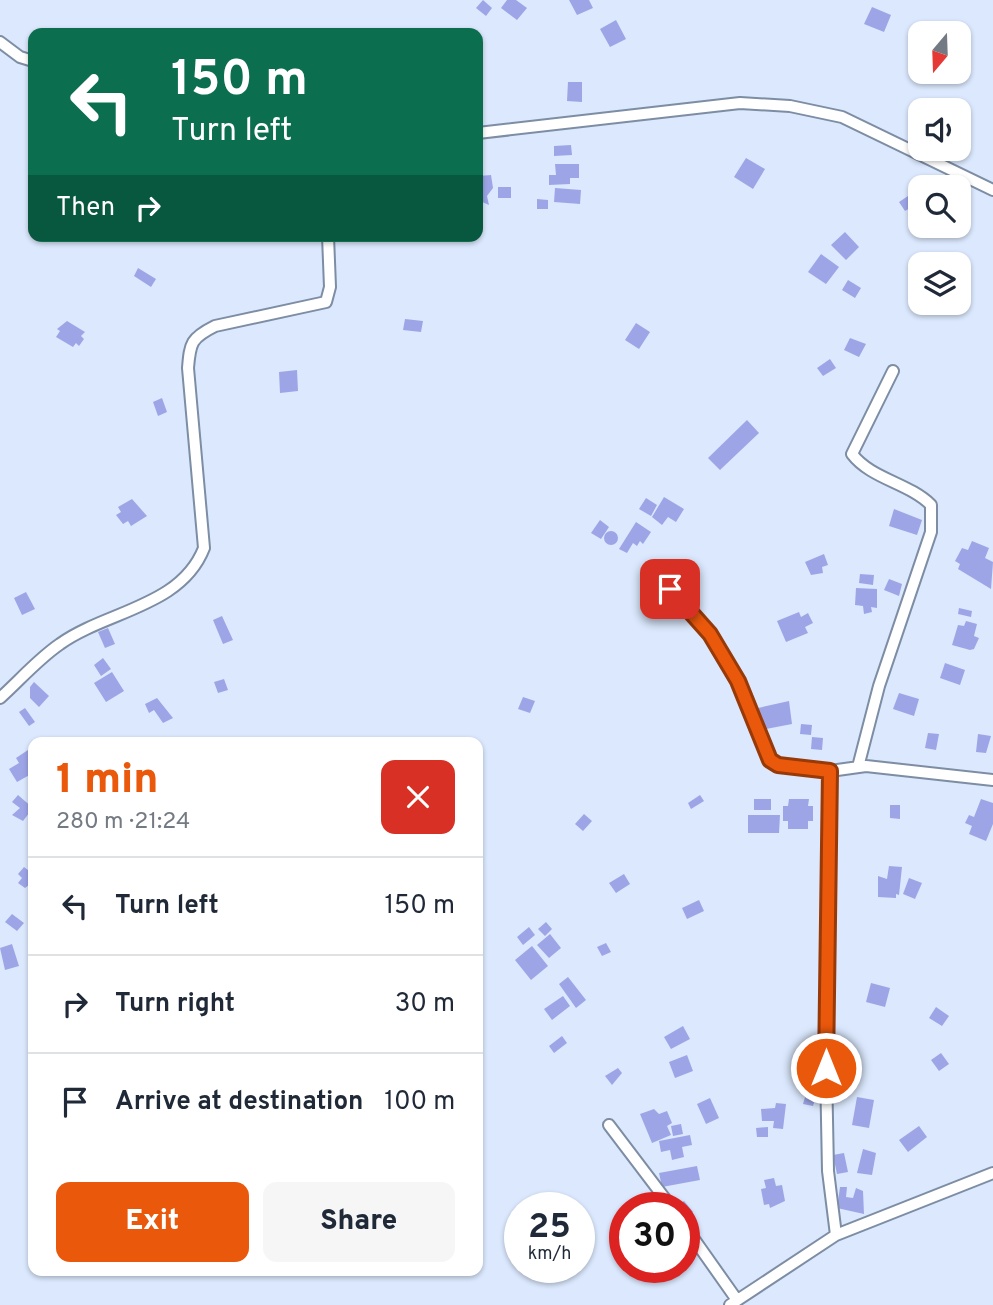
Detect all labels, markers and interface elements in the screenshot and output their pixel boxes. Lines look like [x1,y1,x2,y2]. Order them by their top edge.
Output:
north arrow [908,21,971,84]
map controls [908,21,971,315]
text: 150 m [171,51,308,113]
icon: left [56,56,147,147]
button: sound [908,98,971,161]
text: Turn left [171,112,292,152]
button: search [908,175,971,238]
icon: right [129,189,167,227]
text: Then [56,192,115,225]
button: layers [908,252,971,315]
pin [640,559,700,619]
icon: arrive [651,570,689,608]
text: 1 min [56,755,159,808]
button: close [381,760,455,834]
text: 280 m · 21:24 [56,808,190,837]
icon: left [56,887,94,925]
text: Turn left [115,890,219,923]
text: 150 m [384,890,455,923]
icon: right [56,985,94,1023]
text: Turn right [115,988,235,1021]
text: 30 m [395,988,455,1021]
position arrow [789,1031,863,1105]
icon: arrive [56,1083,94,1121]
text: Arrive at destination [115,1086,363,1119]
text: 100 m [384,1086,455,1119]
button: Exit [56,1182,249,1262]
button: Share [263,1182,455,1262]
speed limit sign: 30 [609,1192,700,1283]
text: 25 [528,1206,571,1250]
text: km/h [528,1243,571,1266]

